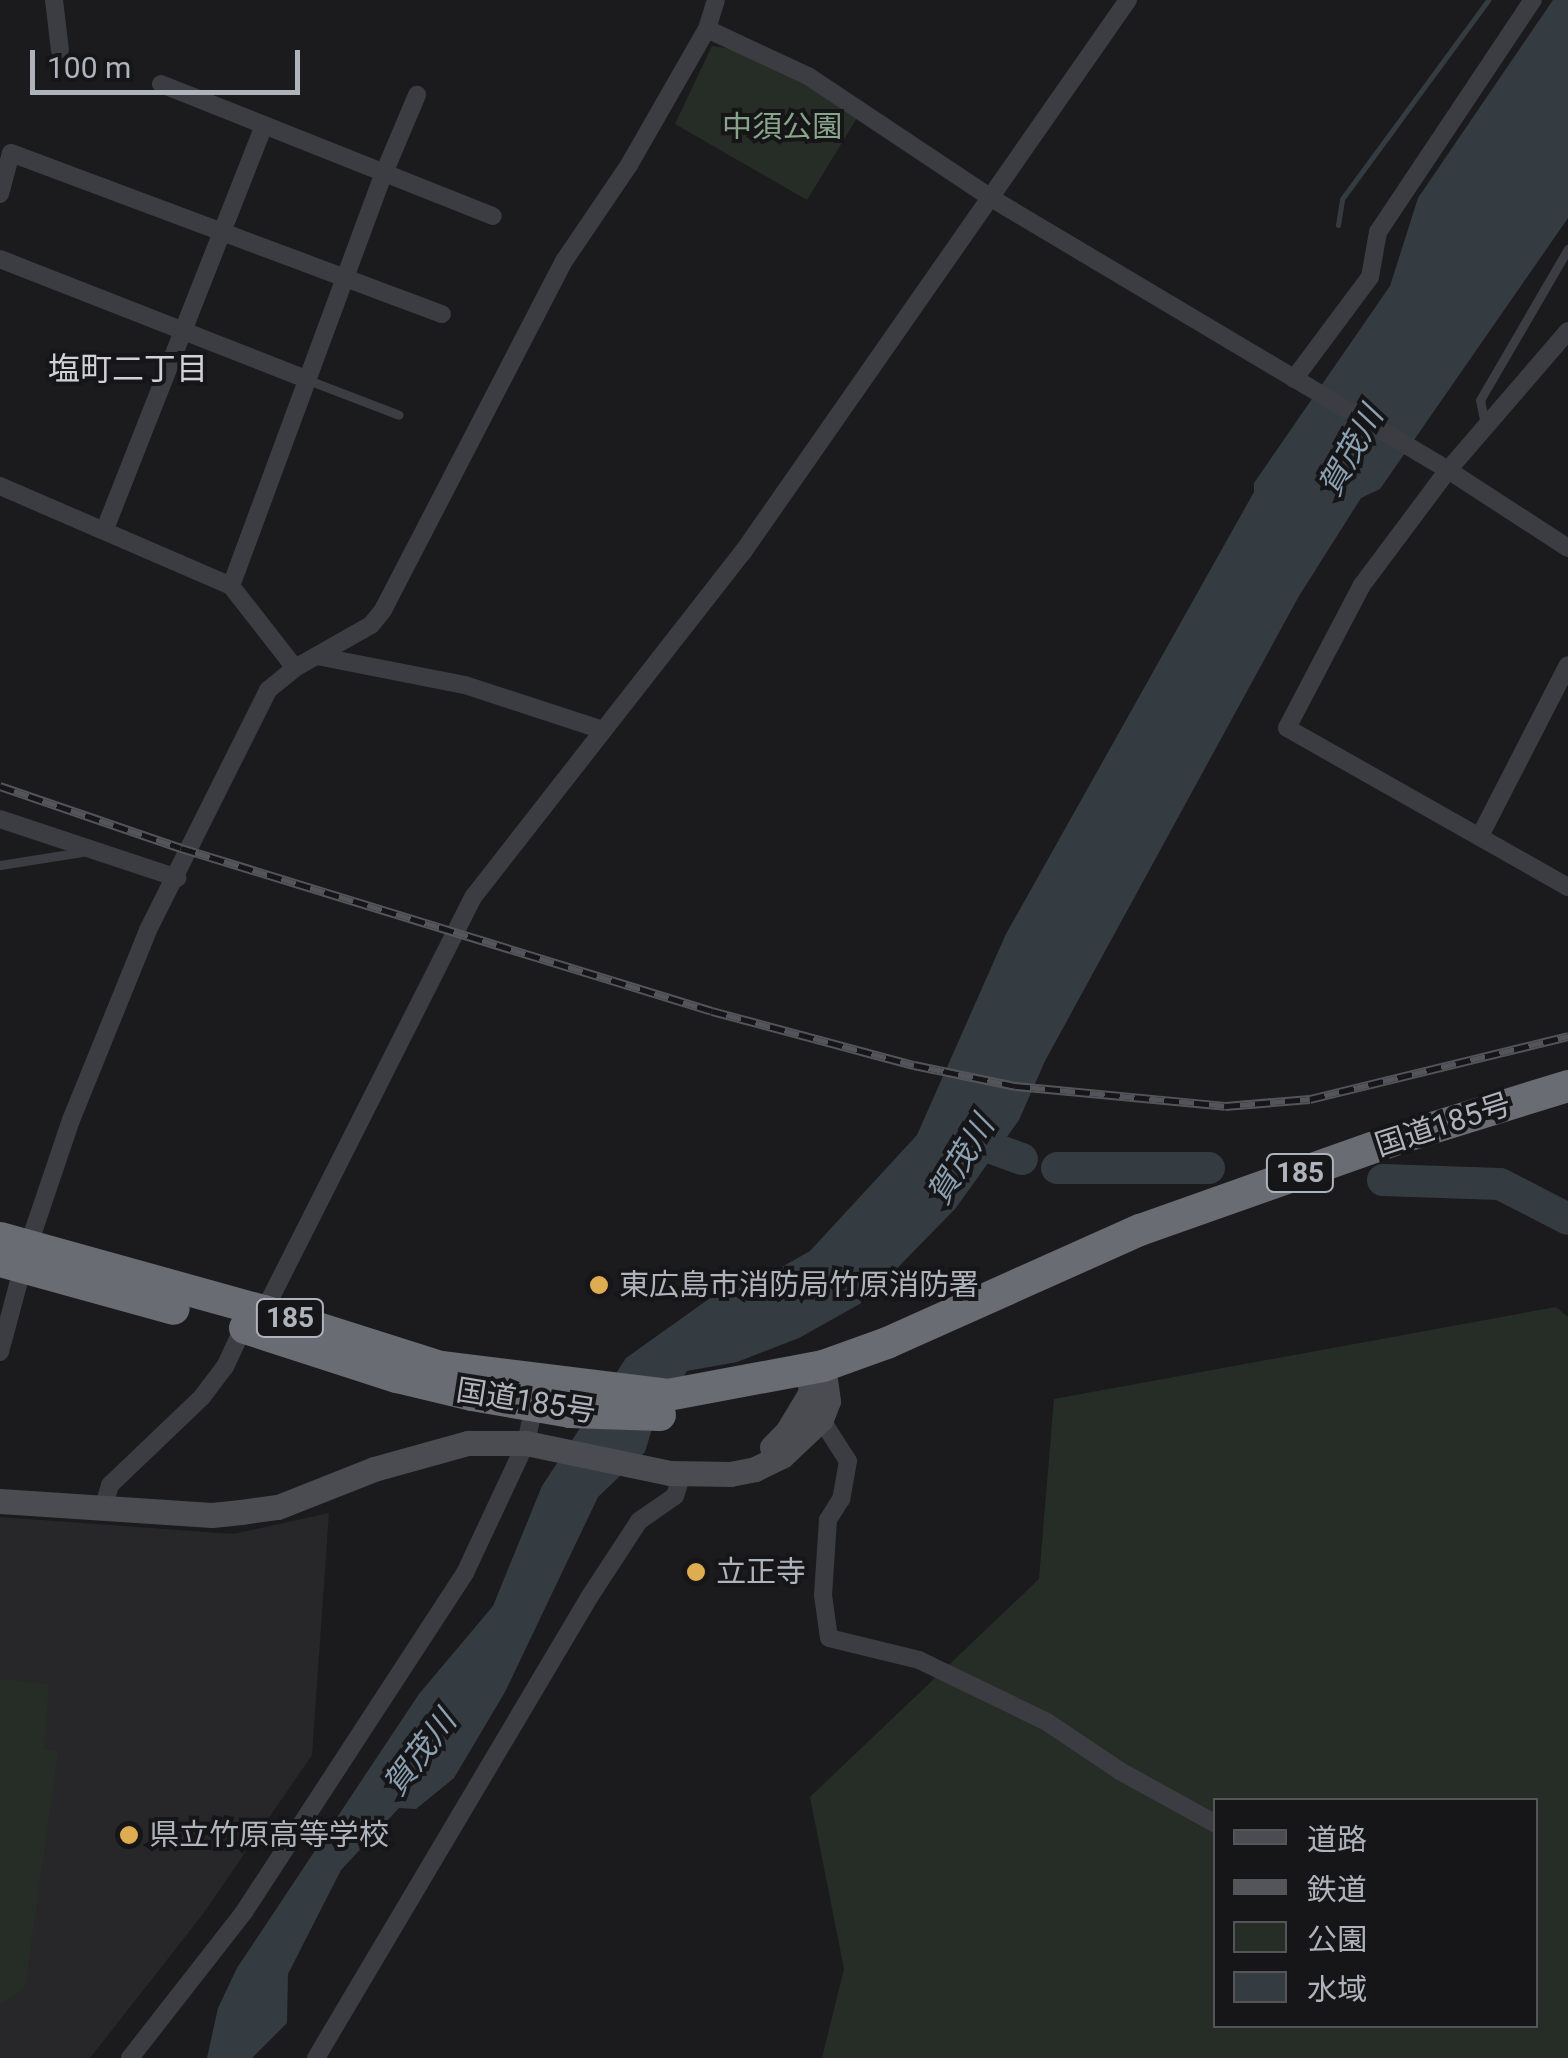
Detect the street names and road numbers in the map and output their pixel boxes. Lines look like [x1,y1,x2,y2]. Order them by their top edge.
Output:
street label: 国道185号 [1371,1086,1515,1164]
road number: 185 [1265,1150,1335,1196]
road number: 185 [255,1295,325,1341]
street label: 国道185号 [454,1372,598,1430]

